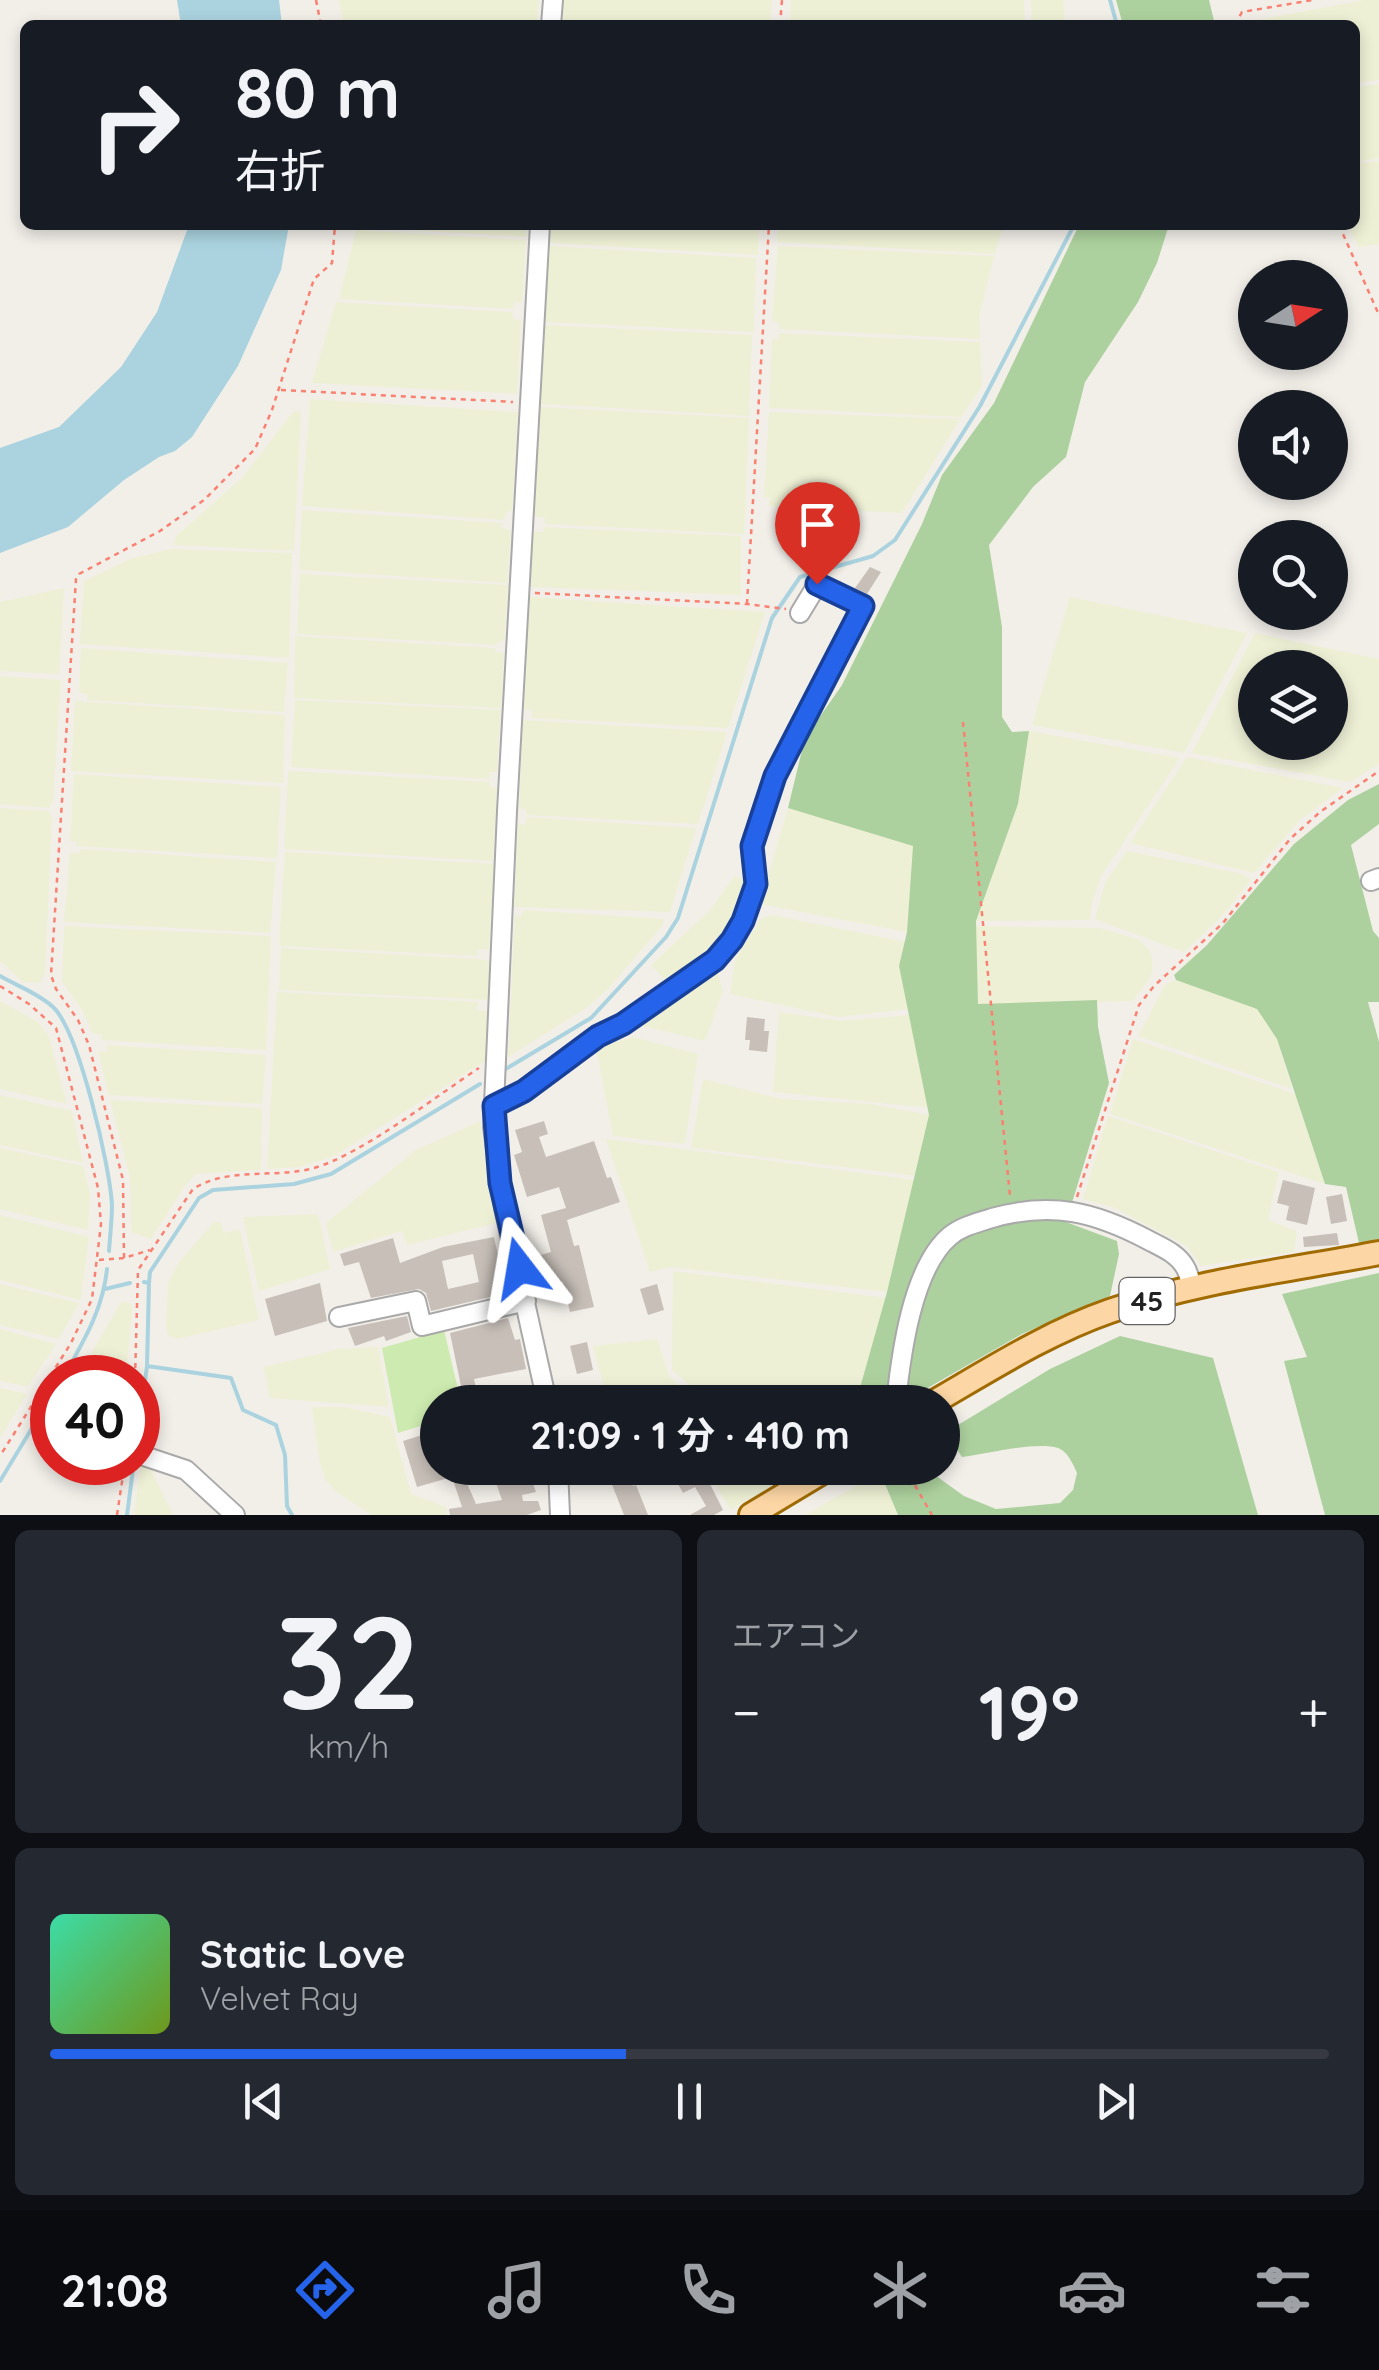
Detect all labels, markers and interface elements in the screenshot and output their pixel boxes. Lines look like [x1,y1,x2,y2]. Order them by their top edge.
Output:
text: 80 m [235,48,400,136]
icon: right [70,60,200,190]
text: 右折 [235,142,325,198]
north arrow [1238,260,1348,370]
map controls [1238,260,1348,760]
button: sound [1238,390,1348,500]
pin [775,482,860,585]
icon: arrive [790,497,845,552]
button: search [1238,520,1348,630]
button: layers [1238,650,1348,760]
position arrow [468,1216,572,1320]
road number: 45 [1120,1278,1174,1324]
speed limit sign: 40 [30,1355,160,1485]
text: 21:09 · 1 分 · 410 m [530,1411,850,1459]
text: 32 [277,1579,420,1742]
text: エアコン [732,1615,860,1655]
text: 19° [979,1665,1080,1759]
text: − [732,1677,761,1746]
text: + [1298,1677,1329,1746]
text: km/h [308,1726,389,1766]
text: Static Love [200,1930,405,1978]
text: Velvet Ray [200,1978,359,2018]
icon: previous [236,2074,291,2129]
icon: pause [662,2074,717,2129]
icon: next [1088,2074,1143,2129]
icon: directions [290,2255,360,2325]
icon: music [482,2255,552,2325]
icon: phone [673,2255,743,2325]
icon: climate [865,2255,935,2325]
icon: car [1057,2255,1127,2325]
icon: filters [1248,2255,1318,2325]
text: 21:08 [61,2262,168,2318]

